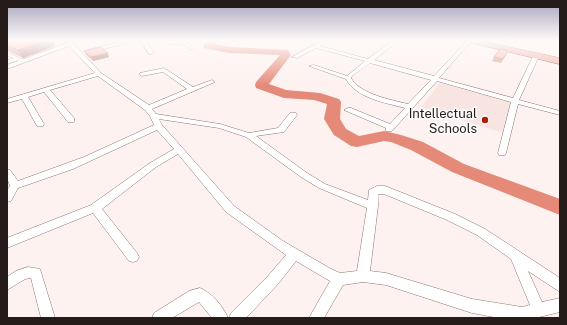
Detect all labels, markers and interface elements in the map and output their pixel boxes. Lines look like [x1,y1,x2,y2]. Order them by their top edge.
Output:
place label: Intellectual Schools [409,106,477,136]
marker: Intellectual Schools [480,115,490,125]

